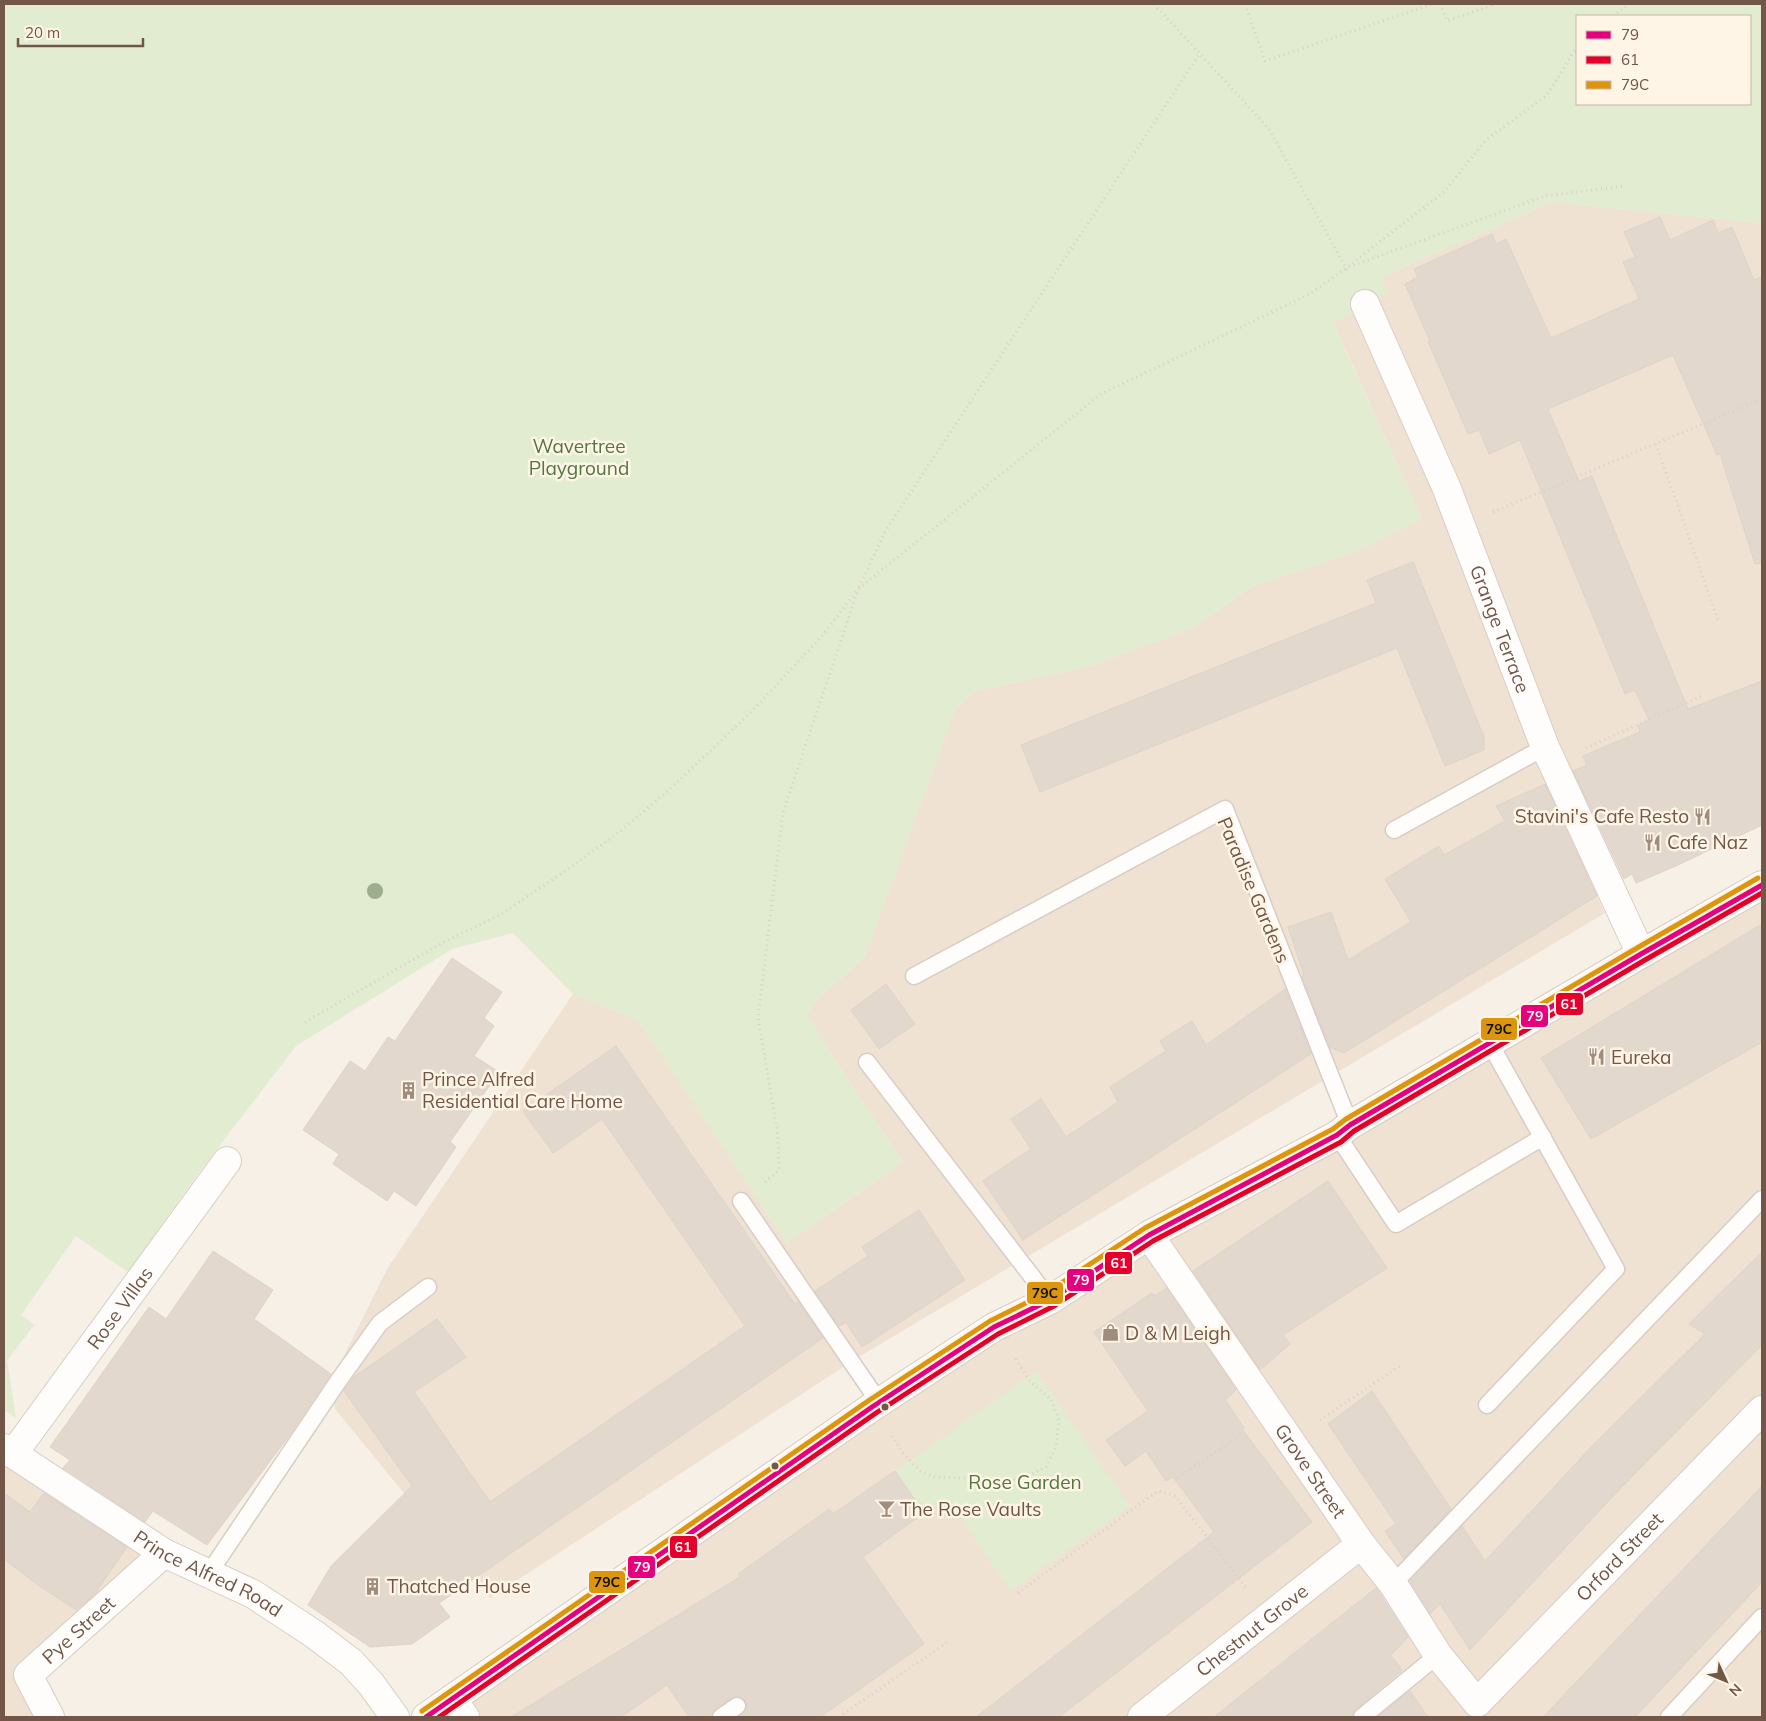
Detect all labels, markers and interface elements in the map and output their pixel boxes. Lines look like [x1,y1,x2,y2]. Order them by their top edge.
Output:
scale bar [18,15,142,47]
legend [1576,15,1751,105]
text: 20 m [25,23,60,42]
text: 79 [1621,25,1639,44]
text: 61 [1621,50,1639,69]
text: 79C [1621,75,1649,94]
park label: Wavertree Playground [529,434,629,480]
street label: Grange Terrace [1465,561,1535,696]
place label: Stavini's Cafe Resto [1515,804,1689,828]
restaurant icon: Stavini's Cafe Resto [1693,806,1713,826]
street label: Paradise Gardens [1212,813,1296,967]
place label: Cafe Naz [1667,830,1748,854]
restaurant icon: Cafe Naz [1643,832,1663,852]
line badge: 61 [1555,992,1584,1016]
text: 61 [1561,995,1577,1013]
line badge: 79 [1520,1004,1549,1028]
text: 79 [1527,1007,1543,1025]
line badge: 79C [1480,1017,1518,1041]
text: 79C [1486,1020,1512,1038]
place label: Eureka [1611,1045,1671,1069]
restaurant icon: Eureka [1587,1047,1607,1067]
place label: Prince Alfred Residential Care Home [422,1067,623,1113]
building icon: Prince Alfred Residential Care Home [398,1080,418,1100]
line badge: 61 [1104,1251,1133,1275]
text: 61 [1111,1254,1127,1272]
street label: Rose Villas [82,1262,158,1354]
line badge: 79 [1066,1268,1095,1292]
text: 79 [1073,1271,1089,1289]
line badge: 79C [1026,1281,1064,1305]
text: 79C [1032,1284,1058,1302]
place label: D & M Leigh [1125,1321,1231,1345]
shop icon: D & M Leigh [1101,1323,1121,1343]
unlabelled marker [880,1402,890,1412]
street label: Grove Street [1270,1419,1352,1523]
unlabelled marker [770,1461,780,1471]
park label: Rose Garden [968,1470,1082,1494]
place label: The Rose Vaults [900,1497,1042,1521]
bar icon: The Rose Vaults [876,1499,896,1519]
street label: Orford Street [1571,1507,1668,1606]
street label: Prince Alfred Road [129,1525,287,1622]
line badge: 61 [669,1535,698,1559]
text: 61 [675,1538,691,1556]
line badge: 79 [627,1555,656,1579]
text: 79 [634,1558,650,1576]
line badge: 79C [588,1570,626,1594]
text: 79C [594,1573,620,1591]
place label: Thatched House [387,1574,531,1598]
building icon: Thatched House [363,1576,383,1596]
street label: Chestnut Grove [1191,1579,1313,1682]
street label: Pye Street [37,1591,120,1669]
north arrow [1701,1656,1751,1706]
text: N [1725,1680,1745,1700]

